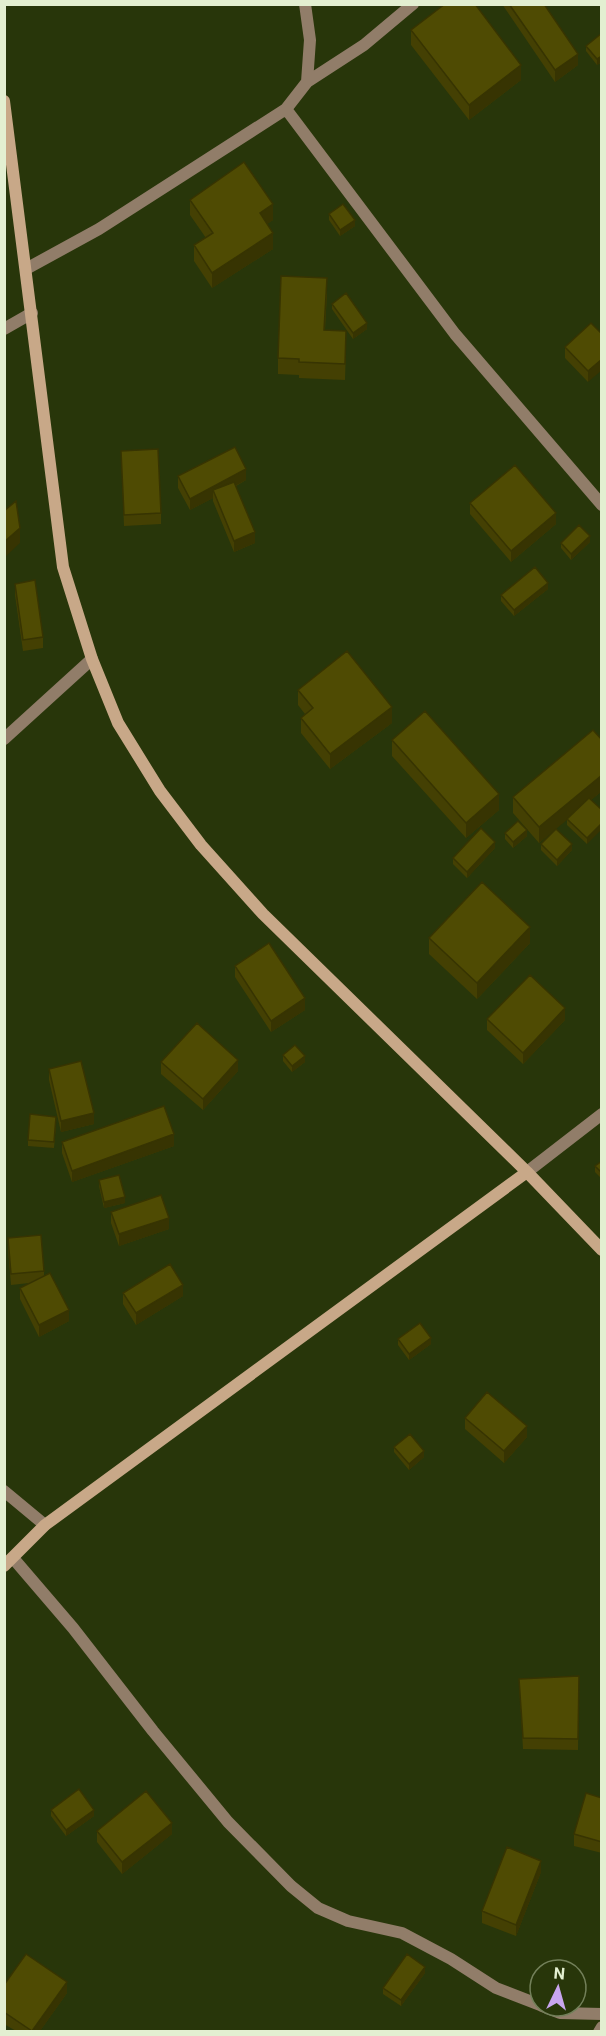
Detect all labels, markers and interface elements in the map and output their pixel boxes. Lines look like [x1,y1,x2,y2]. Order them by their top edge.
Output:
north arrow [528,1958,588,2018]
text: N [553,1964,566,1984]

